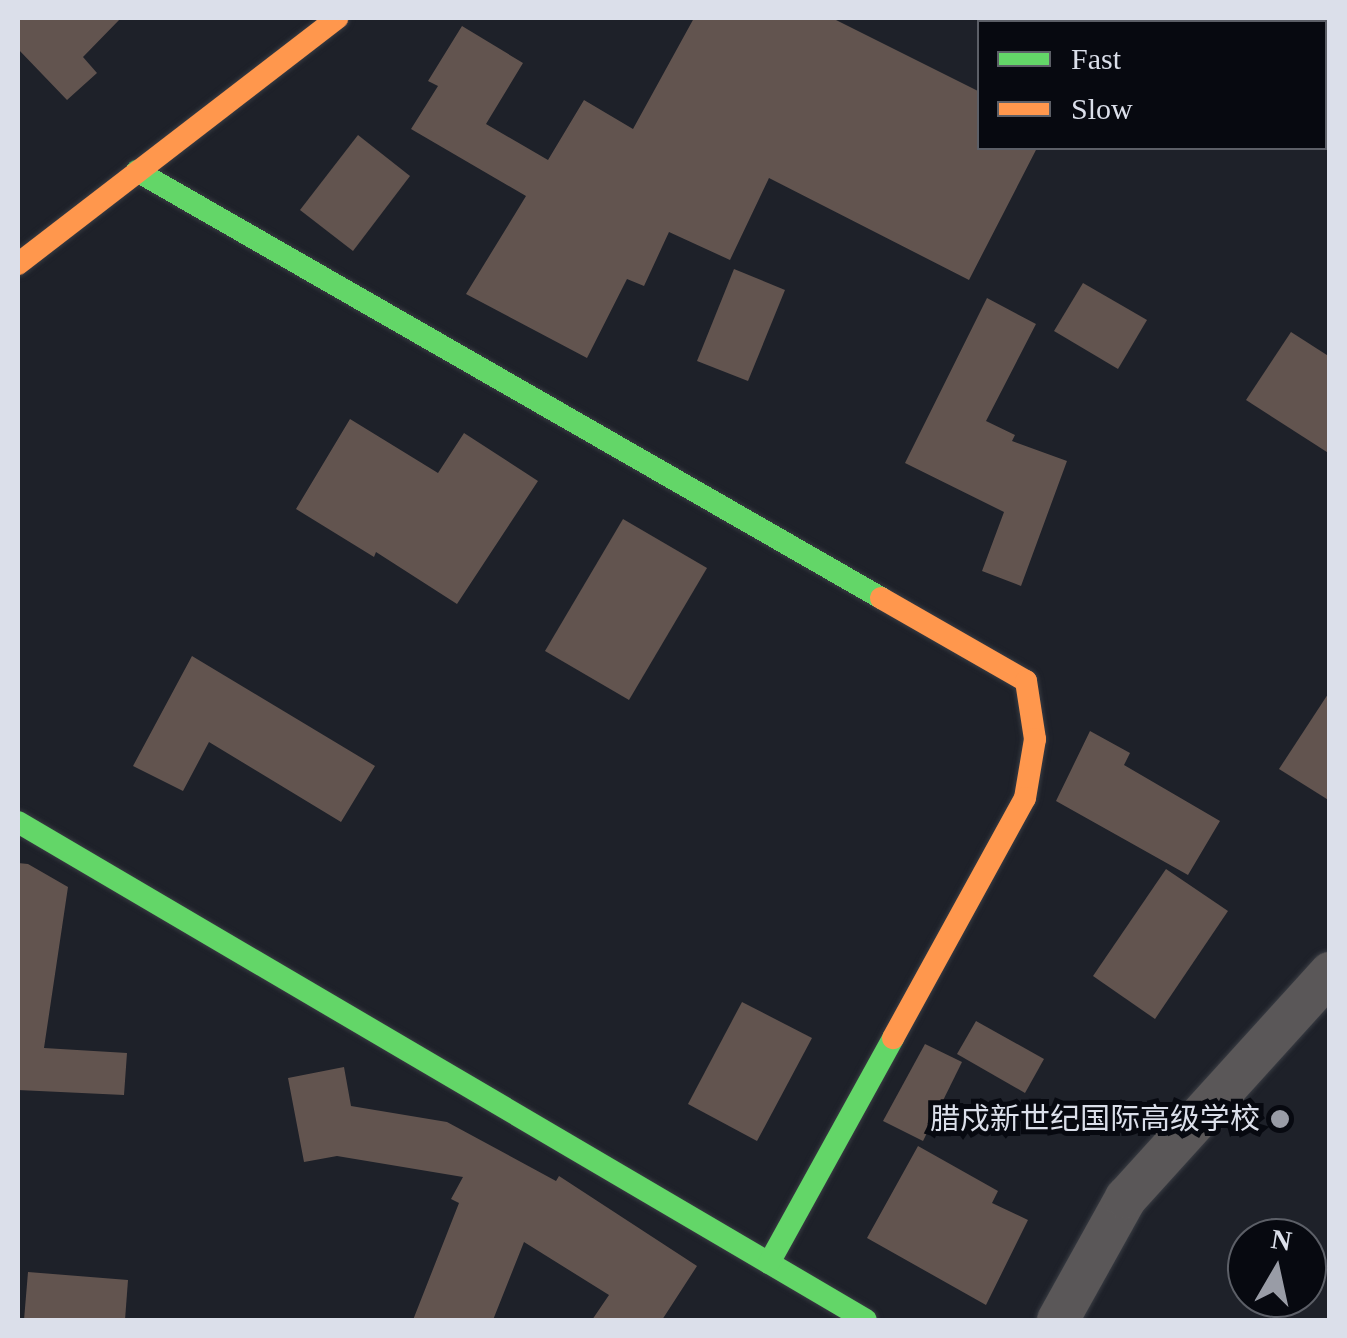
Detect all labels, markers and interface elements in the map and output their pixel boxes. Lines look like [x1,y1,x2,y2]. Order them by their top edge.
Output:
legend [977,20,1327,150]
text: Fast [1071,42,1121,75]
text: Slow [1071,92,1133,125]
place label: 腊戍新世纪国际高级学校 [930,1101,1260,1137]
marker: 腊戍新世纪国际高级学校 [1269,1108,1291,1130]
north arrow [1227,1218,1327,1318]
text: N [1269,1223,1294,1257]

